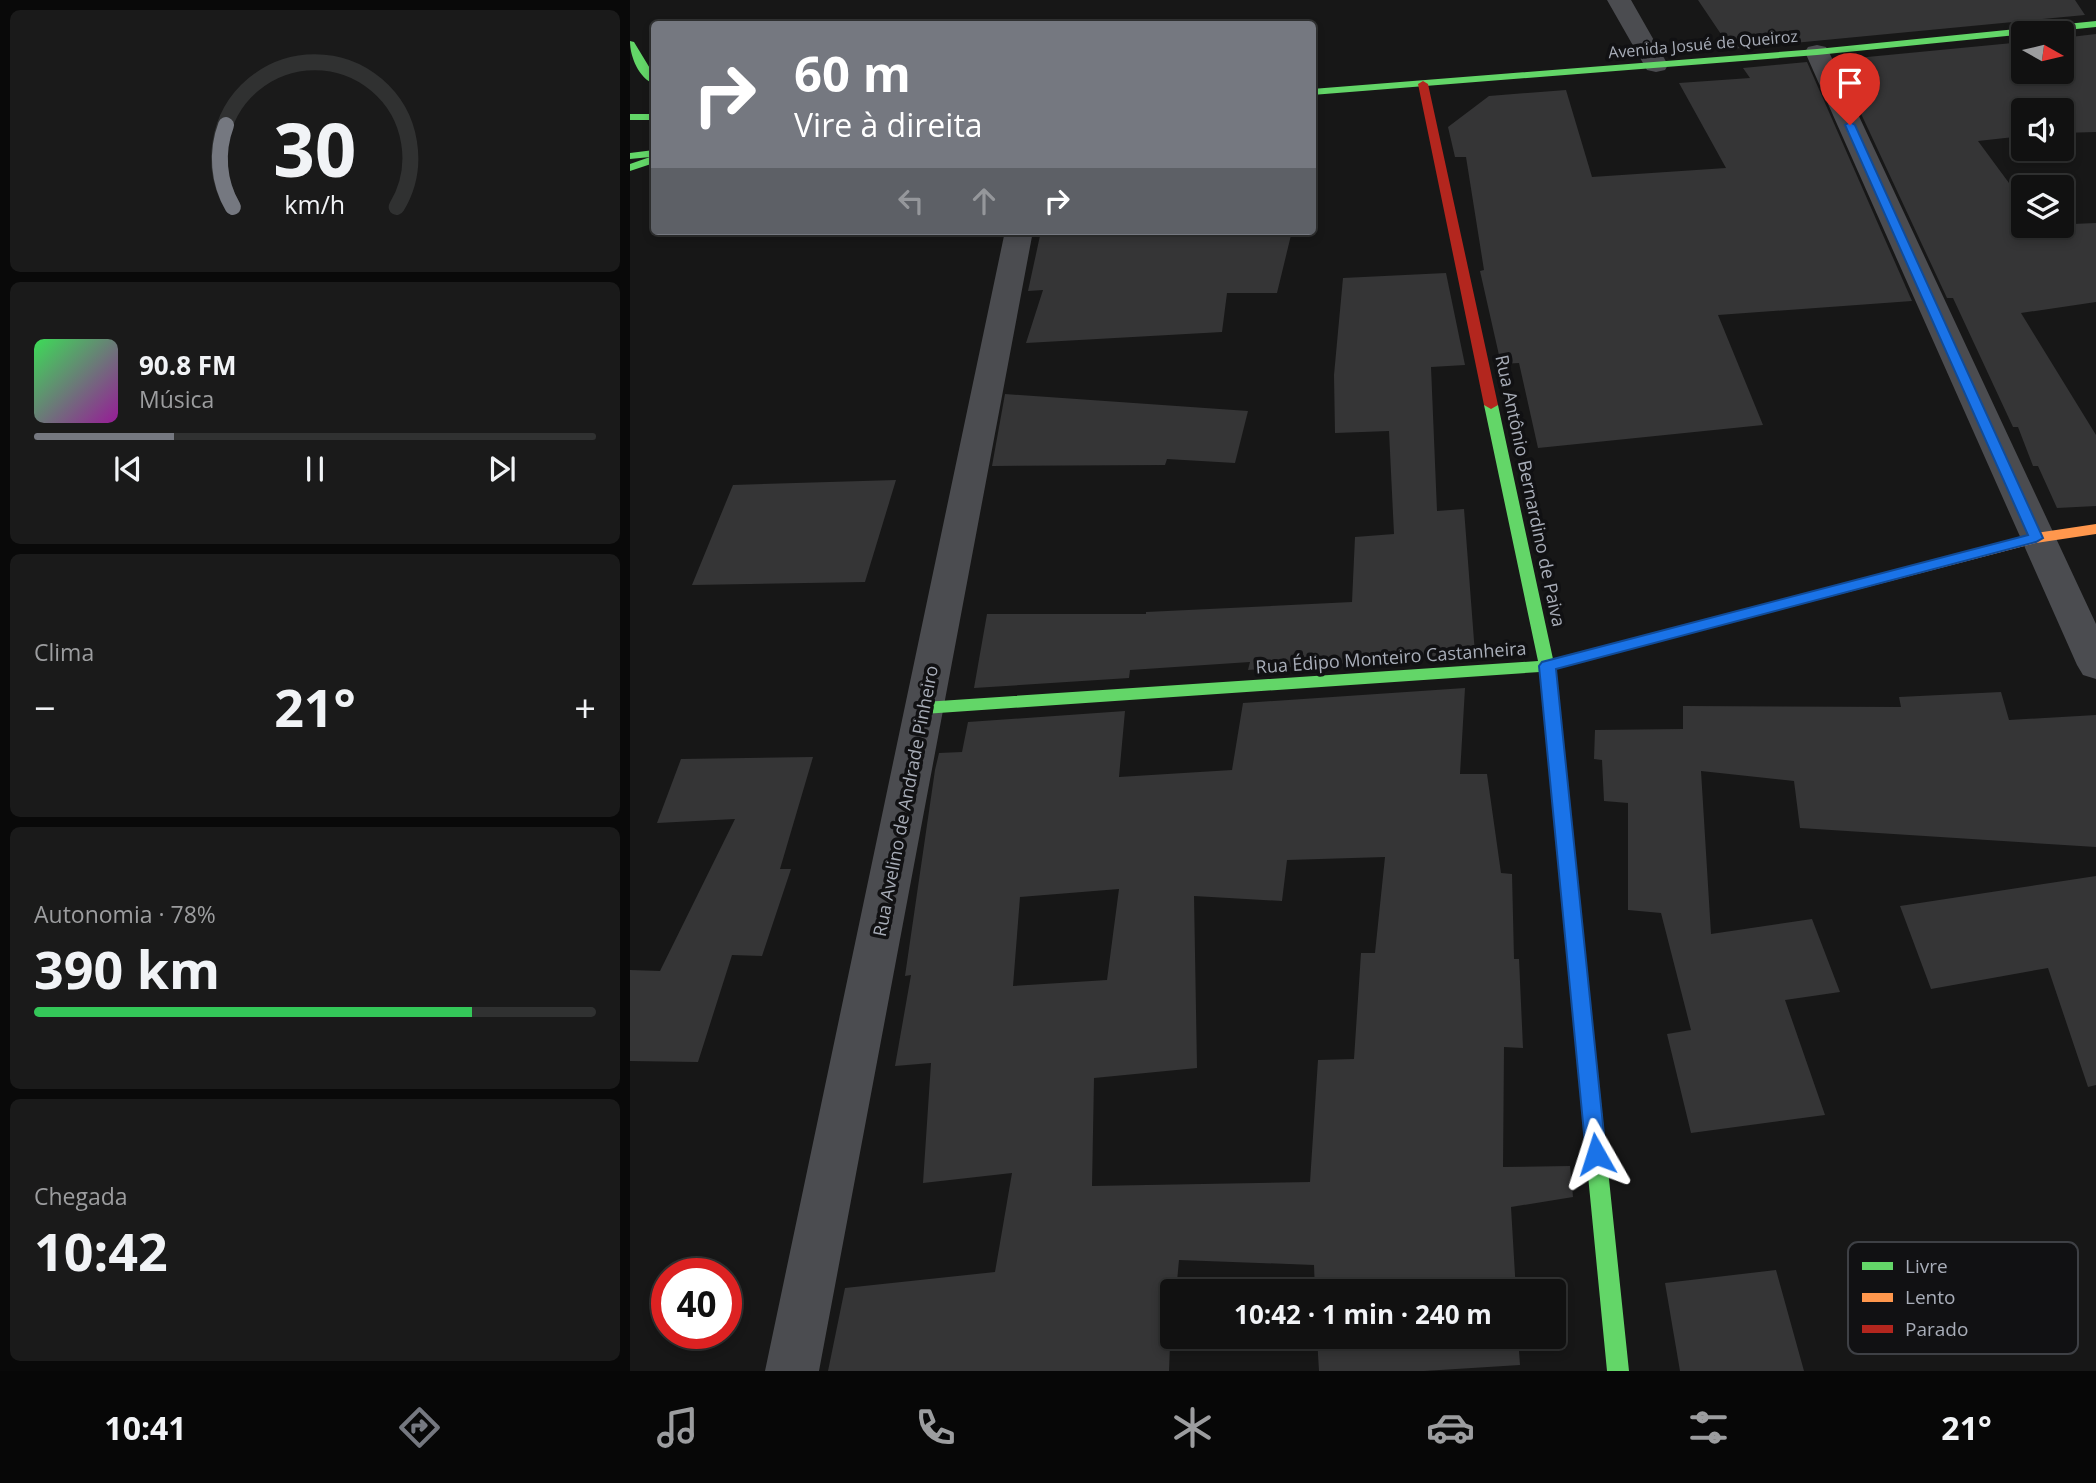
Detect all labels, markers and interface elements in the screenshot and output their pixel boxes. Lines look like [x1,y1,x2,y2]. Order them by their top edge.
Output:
north arrow [2011,21,2074,84]
map controls [2011,21,2074,238]
street label: Avenida Josué de Queiroz [1607,25,1799,63]
text: 60 m [794,40,911,106]
icon: right [679,49,770,140]
pin [1820,53,1880,125]
icon: arrive [1831,64,1869,102]
button: sound [2011,98,2074,161]
text: 30 [273,99,357,198]
text: Vire à direita [794,103,983,146]
button: layers [2011,175,2074,238]
icon: left [892,182,930,220]
icon: ahead [965,182,1003,220]
icon: right [1038,182,1076,220]
text: km/h [285,187,345,221]
text: 90.8 FM [139,347,237,383]
street label: Rua Antônio Bernardino de Paiva [1490,353,1572,629]
text: Música [139,383,214,415]
icon: previous [109,450,147,488]
icon: pause [296,450,334,488]
icon: next [483,450,521,488]
text: Clima [34,636,94,668]
street label: Rua Édipo Monteiro Castanheira [1255,636,1527,678]
street label: Rua Avelino de Andrade Pinheiro [867,663,943,938]
text: 21° [274,671,356,742]
text: − [34,681,56,733]
text: + [574,681,596,733]
text: Autonomia · 78% [34,898,216,930]
text: 390 km [34,933,220,1004]
position arrow [1559,1117,1633,1191]
text: Chegada [34,1180,128,1212]
text: 10:42 [34,1215,168,1286]
legend [1848,1242,2078,1354]
text: Livre [1905,1253,1948,1279]
speed limit sign: 40 [651,1258,742,1349]
text: Lento [1905,1284,1955,1310]
text: 10:42 · 1 min · 240 m [1234,1296,1492,1332]
text: Parado [1905,1316,1968,1342]
icon: directions [395,1403,444,1452]
icon: music [653,1403,702,1452]
icon: phone [911,1403,960,1452]
icon: climate [1168,1403,1217,1452]
icon: car [1426,1403,1475,1452]
icon: filters [1684,1403,1733,1452]
text: 10:41 [104,1406,187,1449]
text: 21° [1941,1406,1992,1449]

